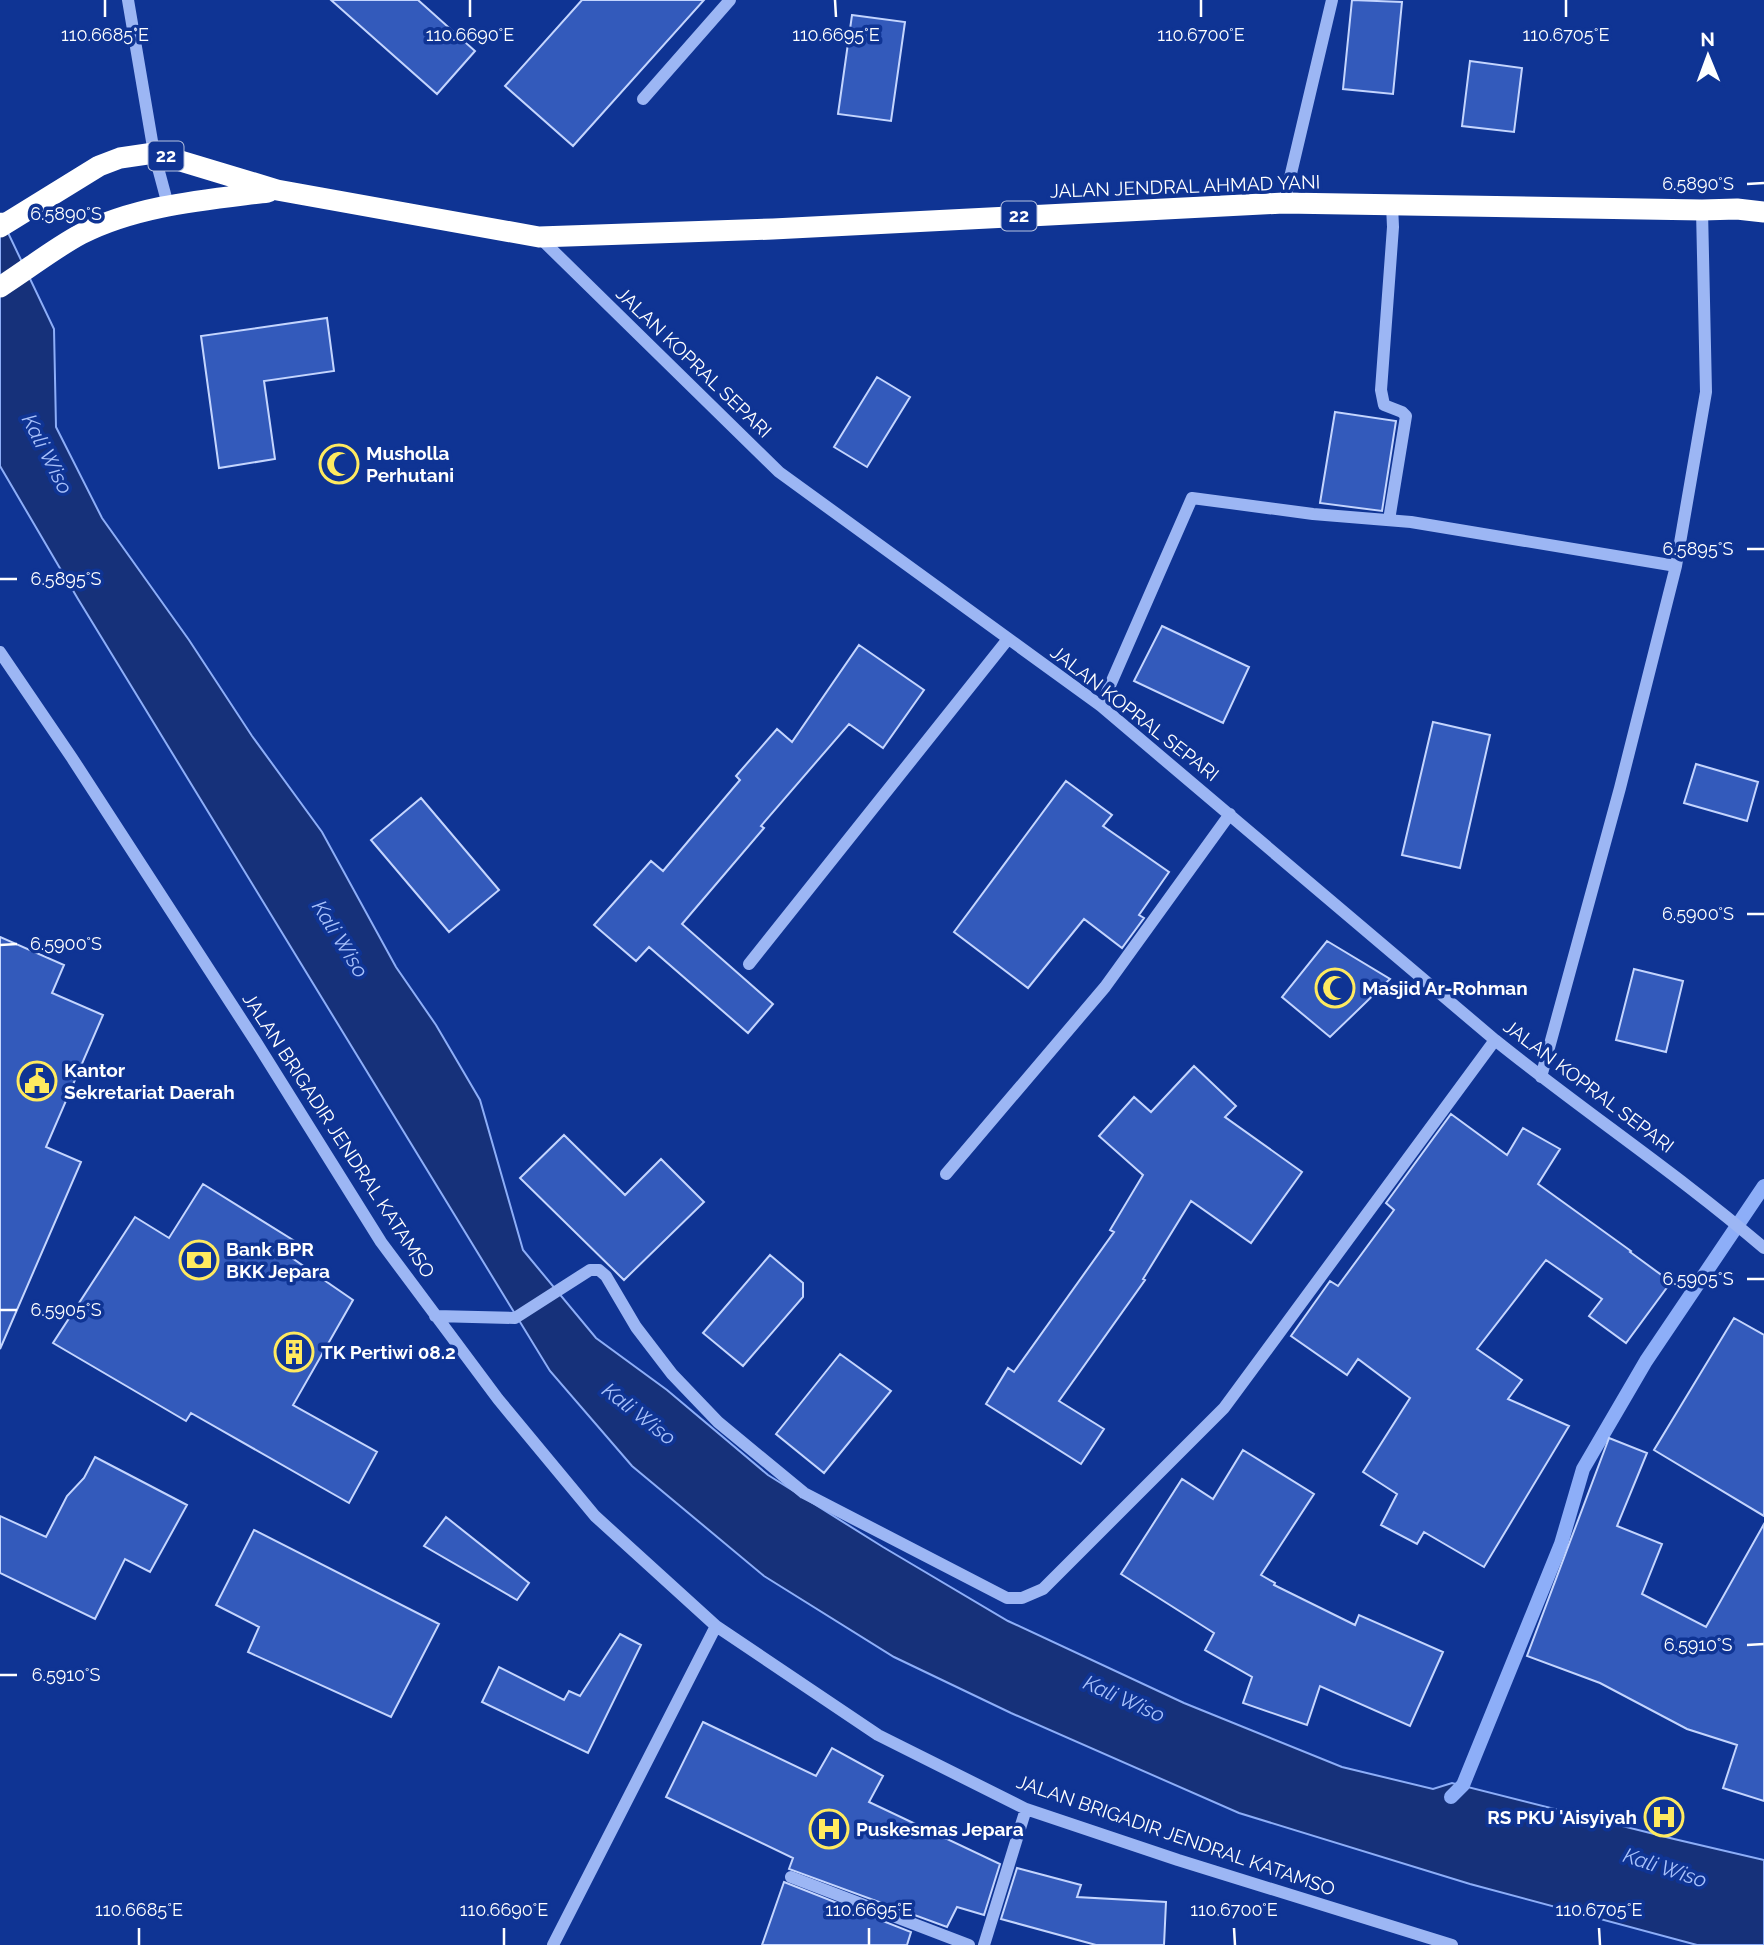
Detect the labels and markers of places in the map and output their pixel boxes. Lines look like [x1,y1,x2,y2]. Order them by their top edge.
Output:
place label: Musholla Perhutani [366,442,454,486]
mosque icon: Musholla Perhutani [318,443,360,485]
mosque icon: Masjid Ar-Rohman [1314,967,1356,1009]
place label: Masjid Ar-Rohman [1362,977,1528,999]
place label: Kantor Sekretariat Daerah [64,1059,235,1103]
public building icon: Kantor Sekretariat Daerah [16,1060,58,1102]
place label: Bank BPR BKK Jepara [226,1238,330,1282]
bank icon: Bank BPR BKK Jepara [178,1239,220,1281]
building icon: TK Pertiwi 08.2 [273,1331,315,1373]
place label: TK Pertiwi 08.2 [321,1341,456,1363]
hospital icon: RS PKU 'Aisyiyah [1643,1796,1685,1838]
place label: RS PKU 'Aisyiyah [1487,1806,1637,1828]
hospital icon: Puskesmas Jepara [808,1808,850,1850]
place label: Puskesmas Jepara [856,1818,1024,1840]

